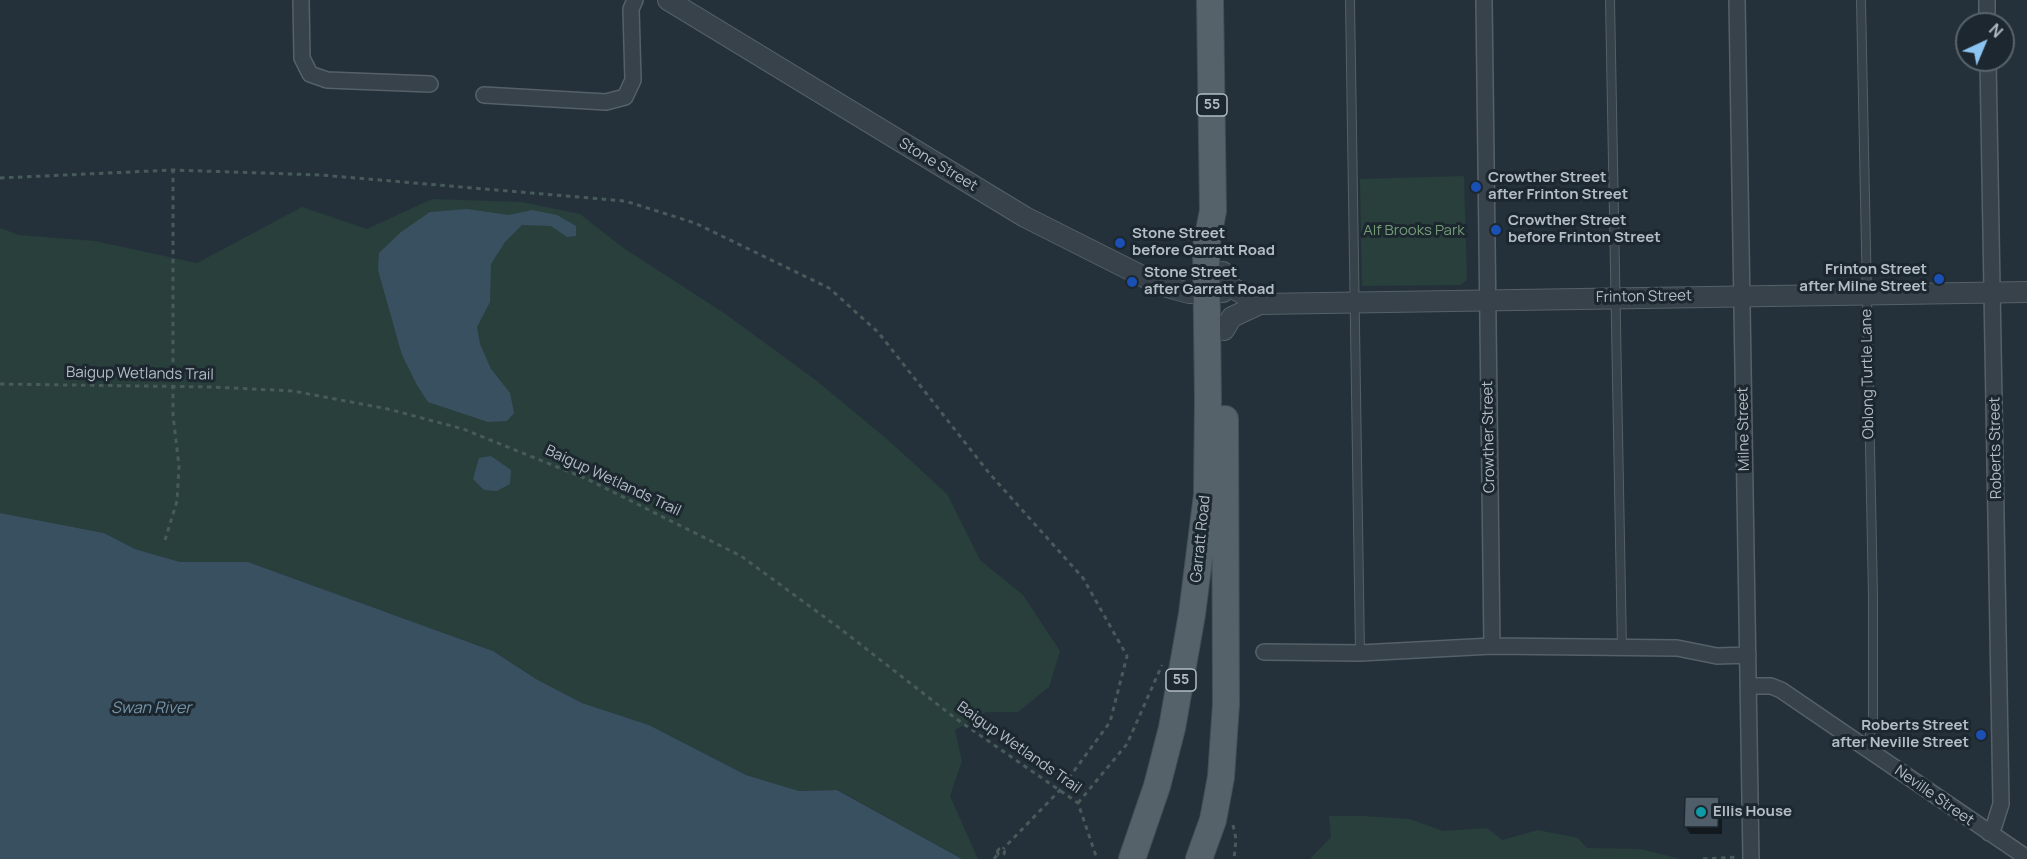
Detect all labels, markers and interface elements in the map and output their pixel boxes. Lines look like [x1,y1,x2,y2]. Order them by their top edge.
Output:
north arrow [1955,12,2015,72]
text: N [1984,19,2008,42]
road number: 55 [1197,94,1227,116]
street label: Stone Street [895,134,981,196]
place label: Crowther Street after Frinton Street [1488,169,1628,204]
marker: Crowther Street after Frinton Street [1469,180,1483,194]
place label: Crowther Street before Frinton Street [1508,212,1661,247]
park label: Alf Brooks Park [1363,222,1465,240]
marker: Crowther Street before Frinton Street [1489,223,1503,237]
place label: Stone Street before Garratt Road [1132,225,1275,260]
marker: Stone Street before Garratt Road [1113,236,1127,250]
place label: Frinton Street after Milne Street [1799,261,1927,296]
place label: Stone Street after Garratt Road [1144,264,1275,299]
marker: Frinton Street after Milne Street [1932,272,1946,286]
marker: Stone Street after Garratt Road [1125,275,1139,289]
street label: Frinton Street [1596,287,1692,307]
street label: Oblong Turtle Lane [1858,309,1878,439]
street label: Baigup Wetlands Trail [66,364,214,384]
street label: Crowther Street [1479,381,1499,493]
street label: Milne Street [1734,387,1754,471]
street label: Roberts Street [1986,397,2006,499]
street label: Baigup Wetlands Trail [542,442,684,520]
street label: Garratt Road [1187,495,1215,583]
road number: 55 [1166,669,1196,691]
street label: Baigup Wetlands Trail [953,698,1085,798]
water label: Swan River [111,699,191,719]
place label: Roberts Street after Neville Street [1831,717,1969,752]
marker: Roberts Street after Neville Street [1974,728,1988,742]
street label: Neville Street [1891,762,1977,830]
place label: Ellis House [1713,803,1792,821]
marker: Ellis House [1694,805,1708,819]

